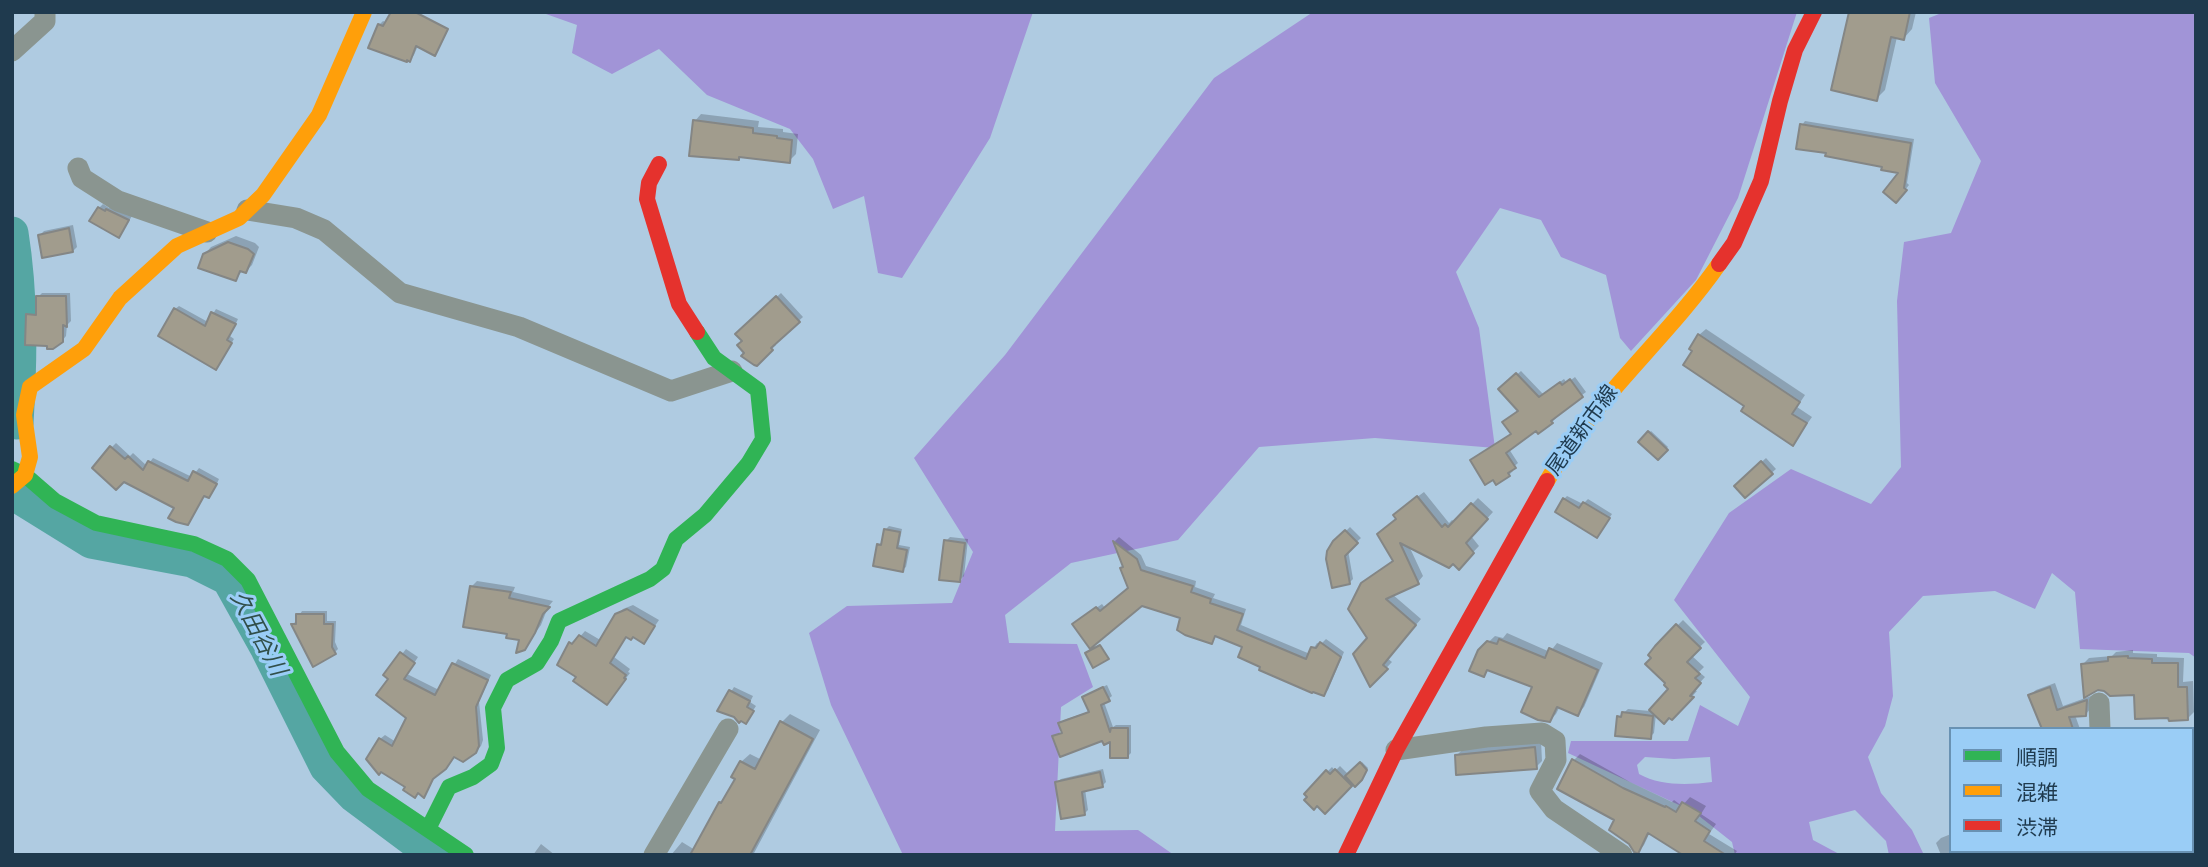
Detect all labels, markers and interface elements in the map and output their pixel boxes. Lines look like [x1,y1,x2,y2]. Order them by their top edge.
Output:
street label: 尾道新市線 [1542,381,1624,481]
water label: 久田谷川 [223,587,291,681]
legend [1949,727,2194,853]
text: 順調 [2016,746,2058,770]
text: 混雑 [2016,781,2058,805]
text: 渋滞 [2016,816,2058,840]

